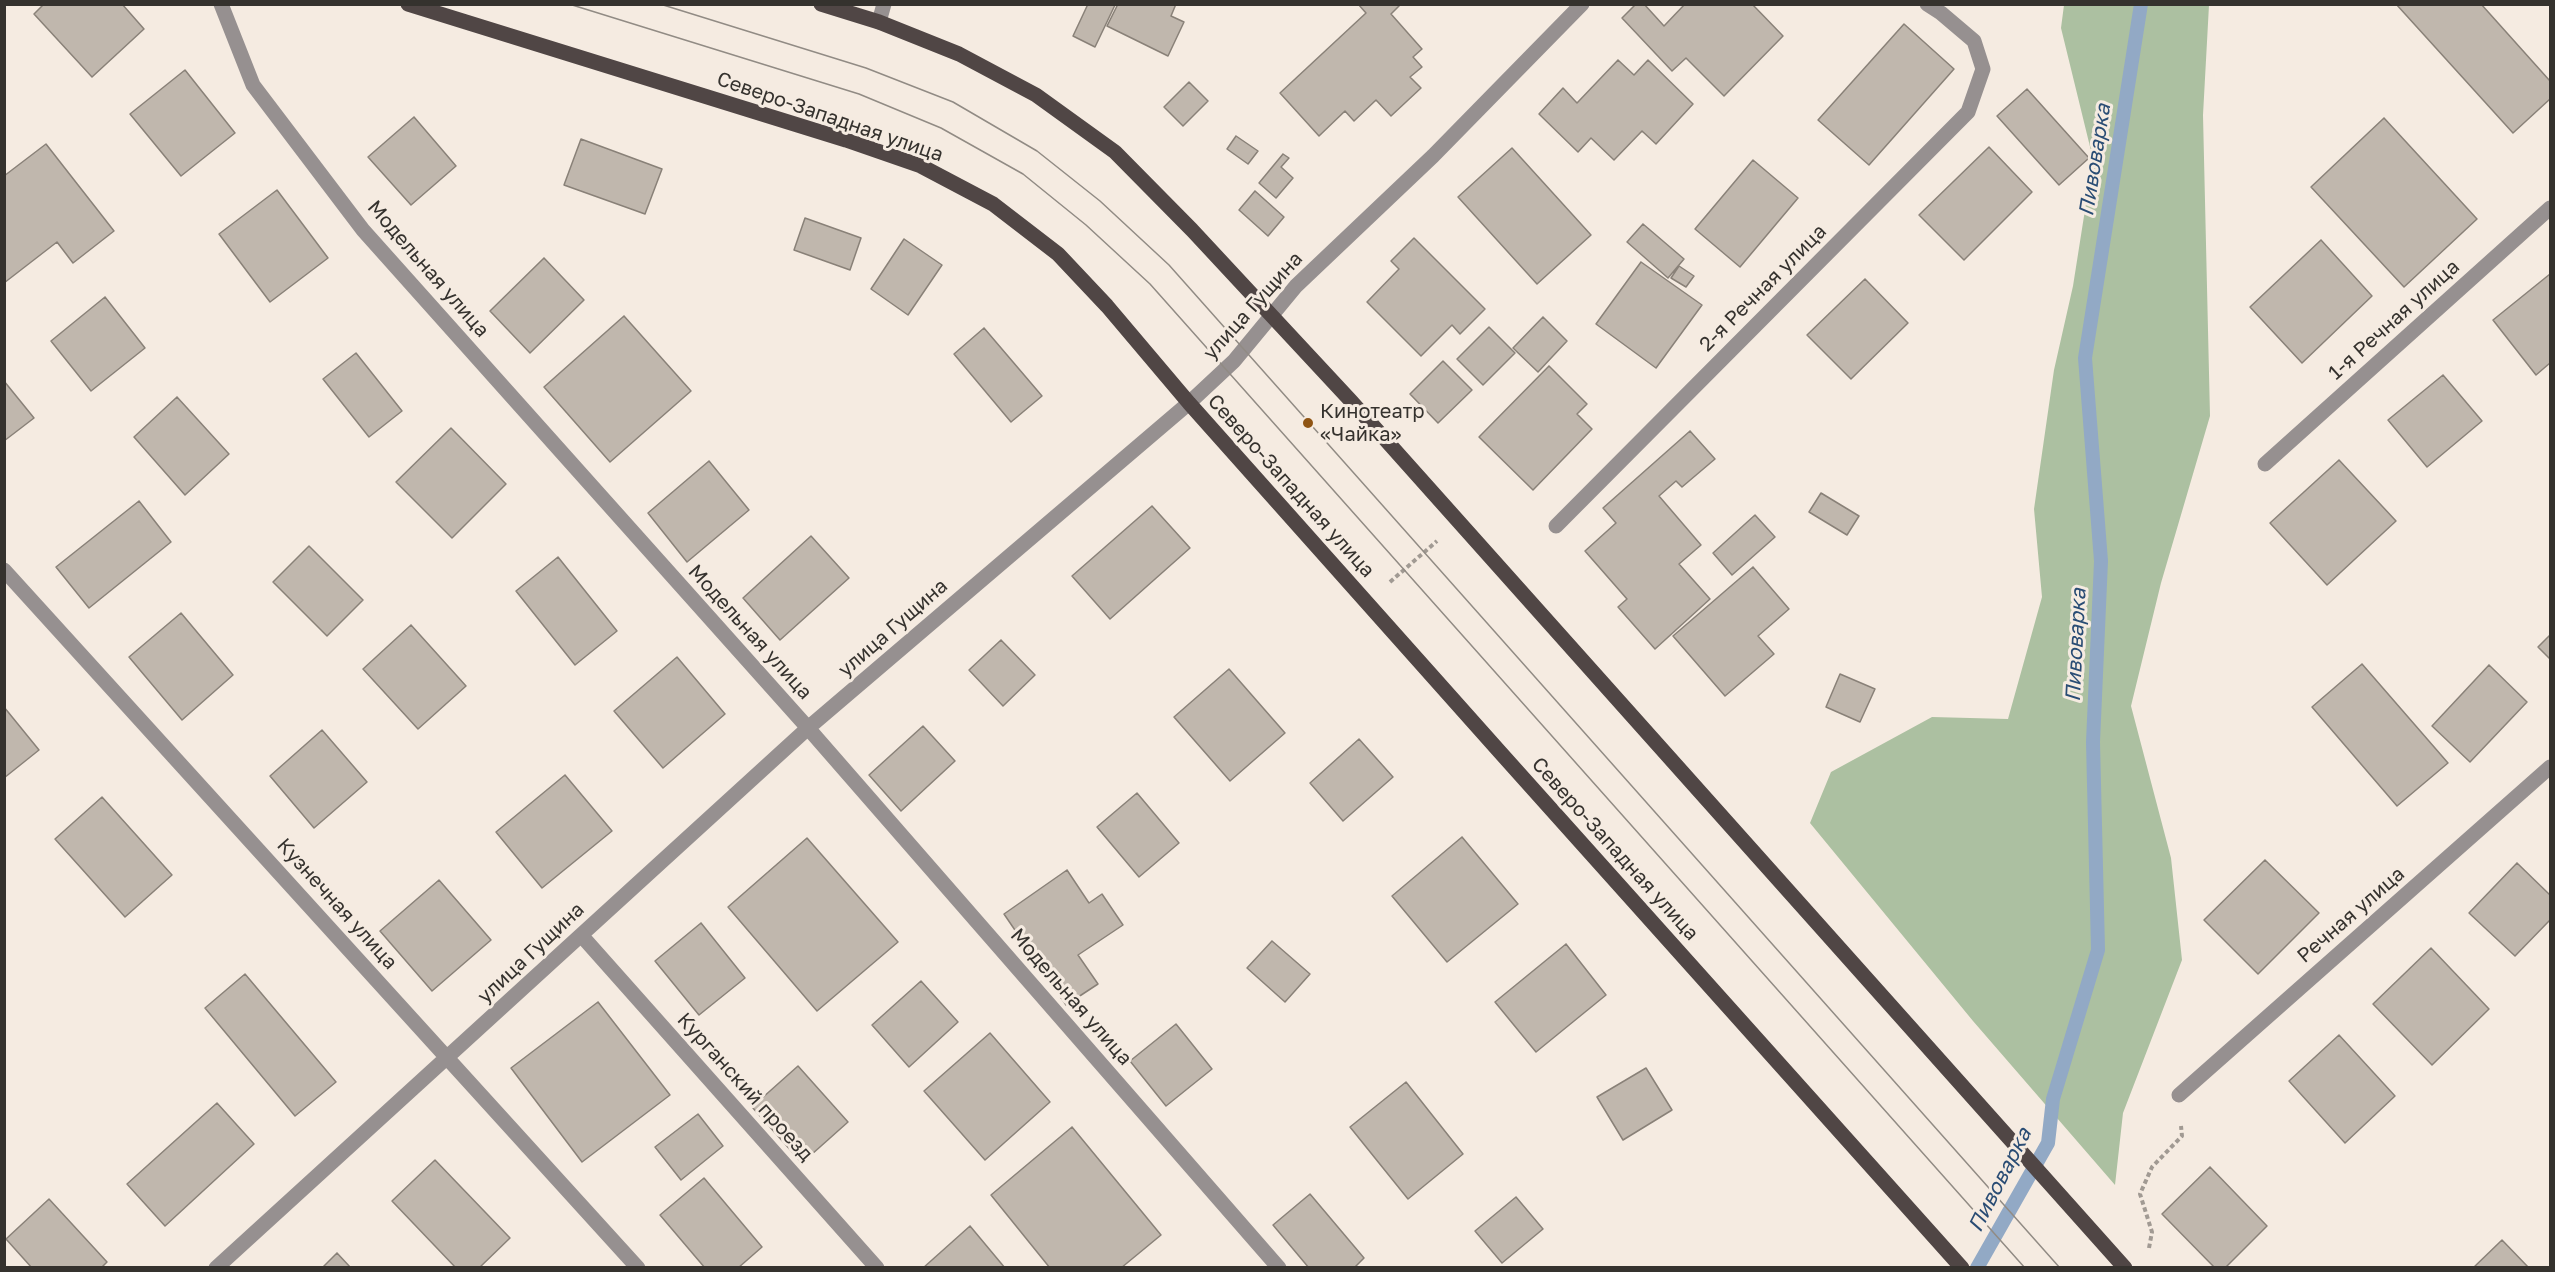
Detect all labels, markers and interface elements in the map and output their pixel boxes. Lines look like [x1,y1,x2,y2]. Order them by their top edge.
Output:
street label: Северо-Западная улица [714,67,946,167]
water label: Пивоварка [2074,102,2116,218]
street label: Модельная улица [362,196,494,342]
street label: 2-я Речная улица [1695,220,1831,356]
street label: улица Гущина [1198,247,1308,365]
street label: 1-я Речная улица [2324,255,2464,385]
street label: Северо-Западная улица [1202,390,1380,582]
place label: Кинотеатр «Чайка» [1320,400,1425,447]
marker: Кинотеатр «Чайка» [1301,416,1315,430]
street label: Модельная улица [683,560,817,704]
street label: улица Гущина [833,574,953,682]
water label: Пивоварка [2060,588,2092,702]
street label: Северо-Западная улица [1526,753,1704,945]
street label: Кузнечная улица [272,834,402,974]
street label: Речная улица [2293,862,2409,968]
street label: улица Гущина [473,898,589,1008]
street label: Модельная улица [1005,924,1137,1070]
street label: Курганский проезд [672,1008,818,1166]
water label: Пивоварка [1963,1124,2037,1236]

